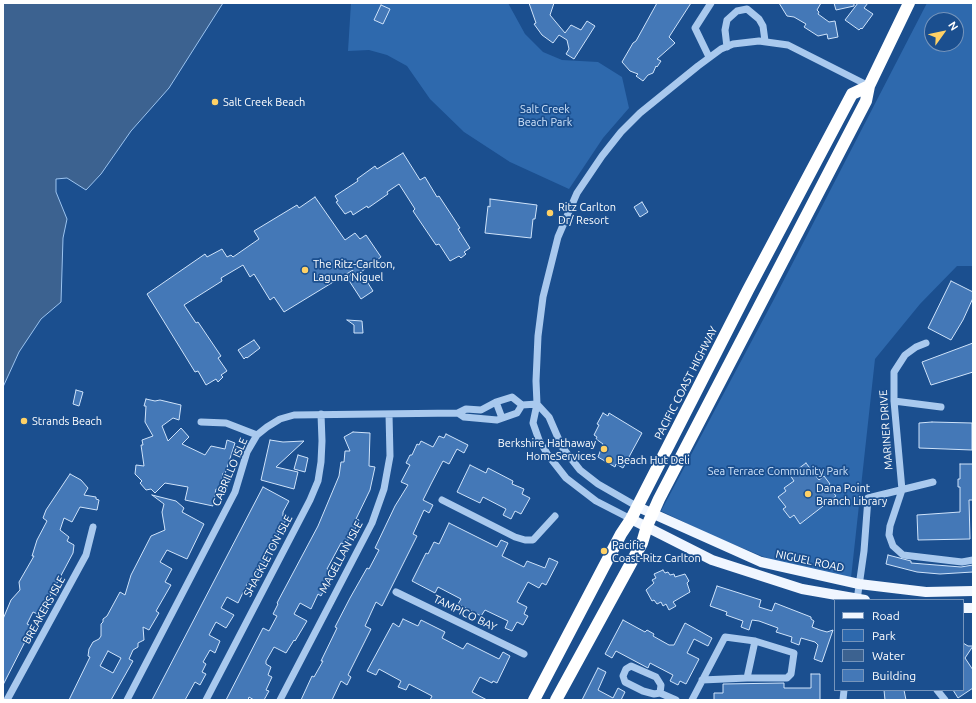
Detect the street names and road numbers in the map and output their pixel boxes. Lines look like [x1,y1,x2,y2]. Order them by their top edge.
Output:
street label: PACIFIC COAST HIGHWAY [652,324,720,442]
street label: MARINER DRIVE [877,389,895,471]
street label: CABRILLO ISLE [210,436,250,508]
street label: SHACKLETON ISLE [241,513,295,599]
street label: MAGELLAN ISLE [317,519,365,595]
street label: NIGUEL ROAD [774,547,846,575]
street label: BREAKERS ISLE [20,574,68,646]
street label: TAMPICO BAY [431,592,499,634]

